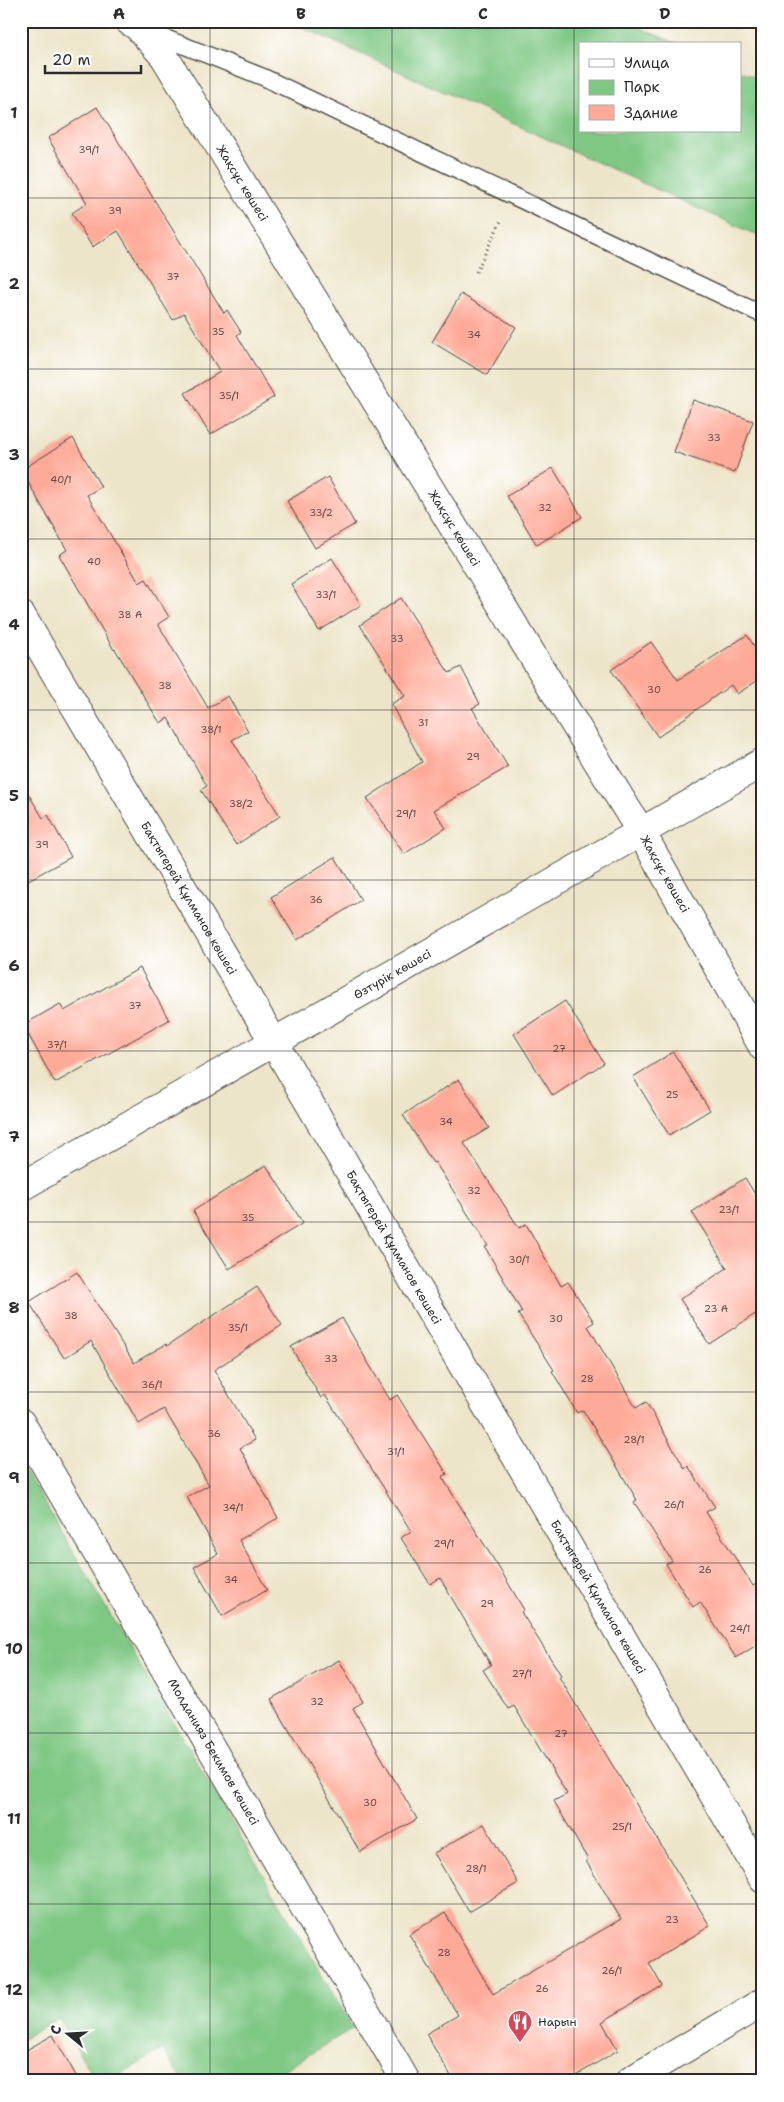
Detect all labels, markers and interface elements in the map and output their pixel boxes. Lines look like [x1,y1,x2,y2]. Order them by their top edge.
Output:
text: A [113,3,125,24]
text: B [296,3,306,24]
text: C [478,3,488,24]
text: D [659,3,671,24]
scale bar [45,42,141,74]
legend [579,42,742,132]
text: 20 m [52,50,91,70]
text: Улица [624,53,670,73]
text: Парк [624,77,660,97]
text: 1 [10,102,18,123]
text: Здание [624,103,678,123]
street label: Жақсұс көшесі [213,142,272,224]
house number: 39/1 [78,143,100,156]
house number: 39 [108,204,122,217]
house number: 37 [166,270,180,283]
text: 2 [8,273,20,294]
house number: 35 [212,325,224,338]
house number: 34 [467,328,481,341]
house number: 35/1 [219,389,239,402]
house number: 33 [707,431,721,444]
text: 3 [8,444,20,465]
house number: 40/1 [50,473,72,486]
street label: Жақсұс көшесі [425,487,484,569]
house number: 32 [538,501,552,514]
house number: 33/2 [309,506,333,519]
house number: 40 [87,555,101,568]
house number: 33/1 [316,588,336,601]
house number: 38 А [118,608,142,621]
text: 4 [8,614,20,635]
house number: 33 [390,632,404,645]
house number: 38 [158,679,172,692]
house number: 30 [647,683,661,696]
house number: 31 [418,716,428,729]
house number: 38/1 [200,723,222,736]
house number: 29 [466,750,480,763]
text: 5 [9,785,19,806]
house number: 38/2 [229,797,253,810]
house number: 29/1 [395,807,417,820]
street label: Бақтыгерей Құлманов көшесі [137,818,240,978]
street label: Жақсұс көшесі [636,832,693,916]
house number: 39 [35,838,49,851]
house number: 36 [309,893,323,906]
street label: Өзтүрік көшесі [351,946,434,1003]
text: 6 [8,955,20,976]
house number: 37 [128,999,142,1012]
house number: 37/1 [47,1038,67,1051]
house number: 27 [552,1042,566,1055]
house number: 25 [666,1088,678,1101]
house number: 34 [439,1115,453,1128]
text: 7 [8,1126,20,1147]
street label: Бақтыгерей Құлманов көшесі [342,1167,445,1327]
house number: 32 [467,1184,481,1197]
house number: 23/1 [719,1203,739,1216]
house number: 35 [242,1211,254,1224]
house number: 30/1 [508,1253,530,1266]
text: 8 [8,1297,20,1318]
house number: 23 А [704,1302,728,1315]
house number: 38 [64,1309,78,1322]
house number: 30 [549,1312,563,1325]
house number: 35/1 [228,1321,248,1334]
house number: 33 [324,1352,338,1365]
house number: 28 [580,1372,594,1385]
house number: 36/1 [141,1378,163,1391]
house number: 36 [207,1427,221,1440]
house number: 28/1 [623,1433,645,1446]
house number: 31/1 [387,1445,405,1458]
text: 9 [8,1467,20,1488]
house number: 26/1 [663,1498,685,1511]
house number: 34/1 [222,1501,244,1514]
street label: Бақтыгерей Құлманов көшесі [547,1517,649,1677]
house number: 29/1 [433,1537,455,1550]
house number: 26 [698,1563,712,1576]
house number: 34 [224,1573,238,1586]
house number: 29 [480,1597,494,1610]
house number: 24/1 [730,1622,750,1635]
text: 10 [5,1638,23,1659]
house number: 27/1 [512,1667,532,1680]
street label: Молданияз Бекимов көшесі [164,1675,263,1828]
house number: 32 [310,1695,324,1708]
house number: 27 [554,1727,568,1740]
house number: 30 [363,1796,377,1809]
text: 11 [7,1808,21,1829]
house number: 25/1 [612,1820,632,1833]
house number: 28/1 [465,1862,487,1875]
house number: 23 [665,1913,679,1926]
house number: 28 [437,1946,451,1959]
house number: 26/1 [601,1964,623,1977]
text: 12 [5,1979,23,2000]
house number: 26 [535,1982,549,1995]
restaurant icon: Нарын [507,2009,533,2043]
north arrow [42,2010,92,2060]
place label: Нарын [538,2014,577,2030]
text: С [46,2023,66,2037]

